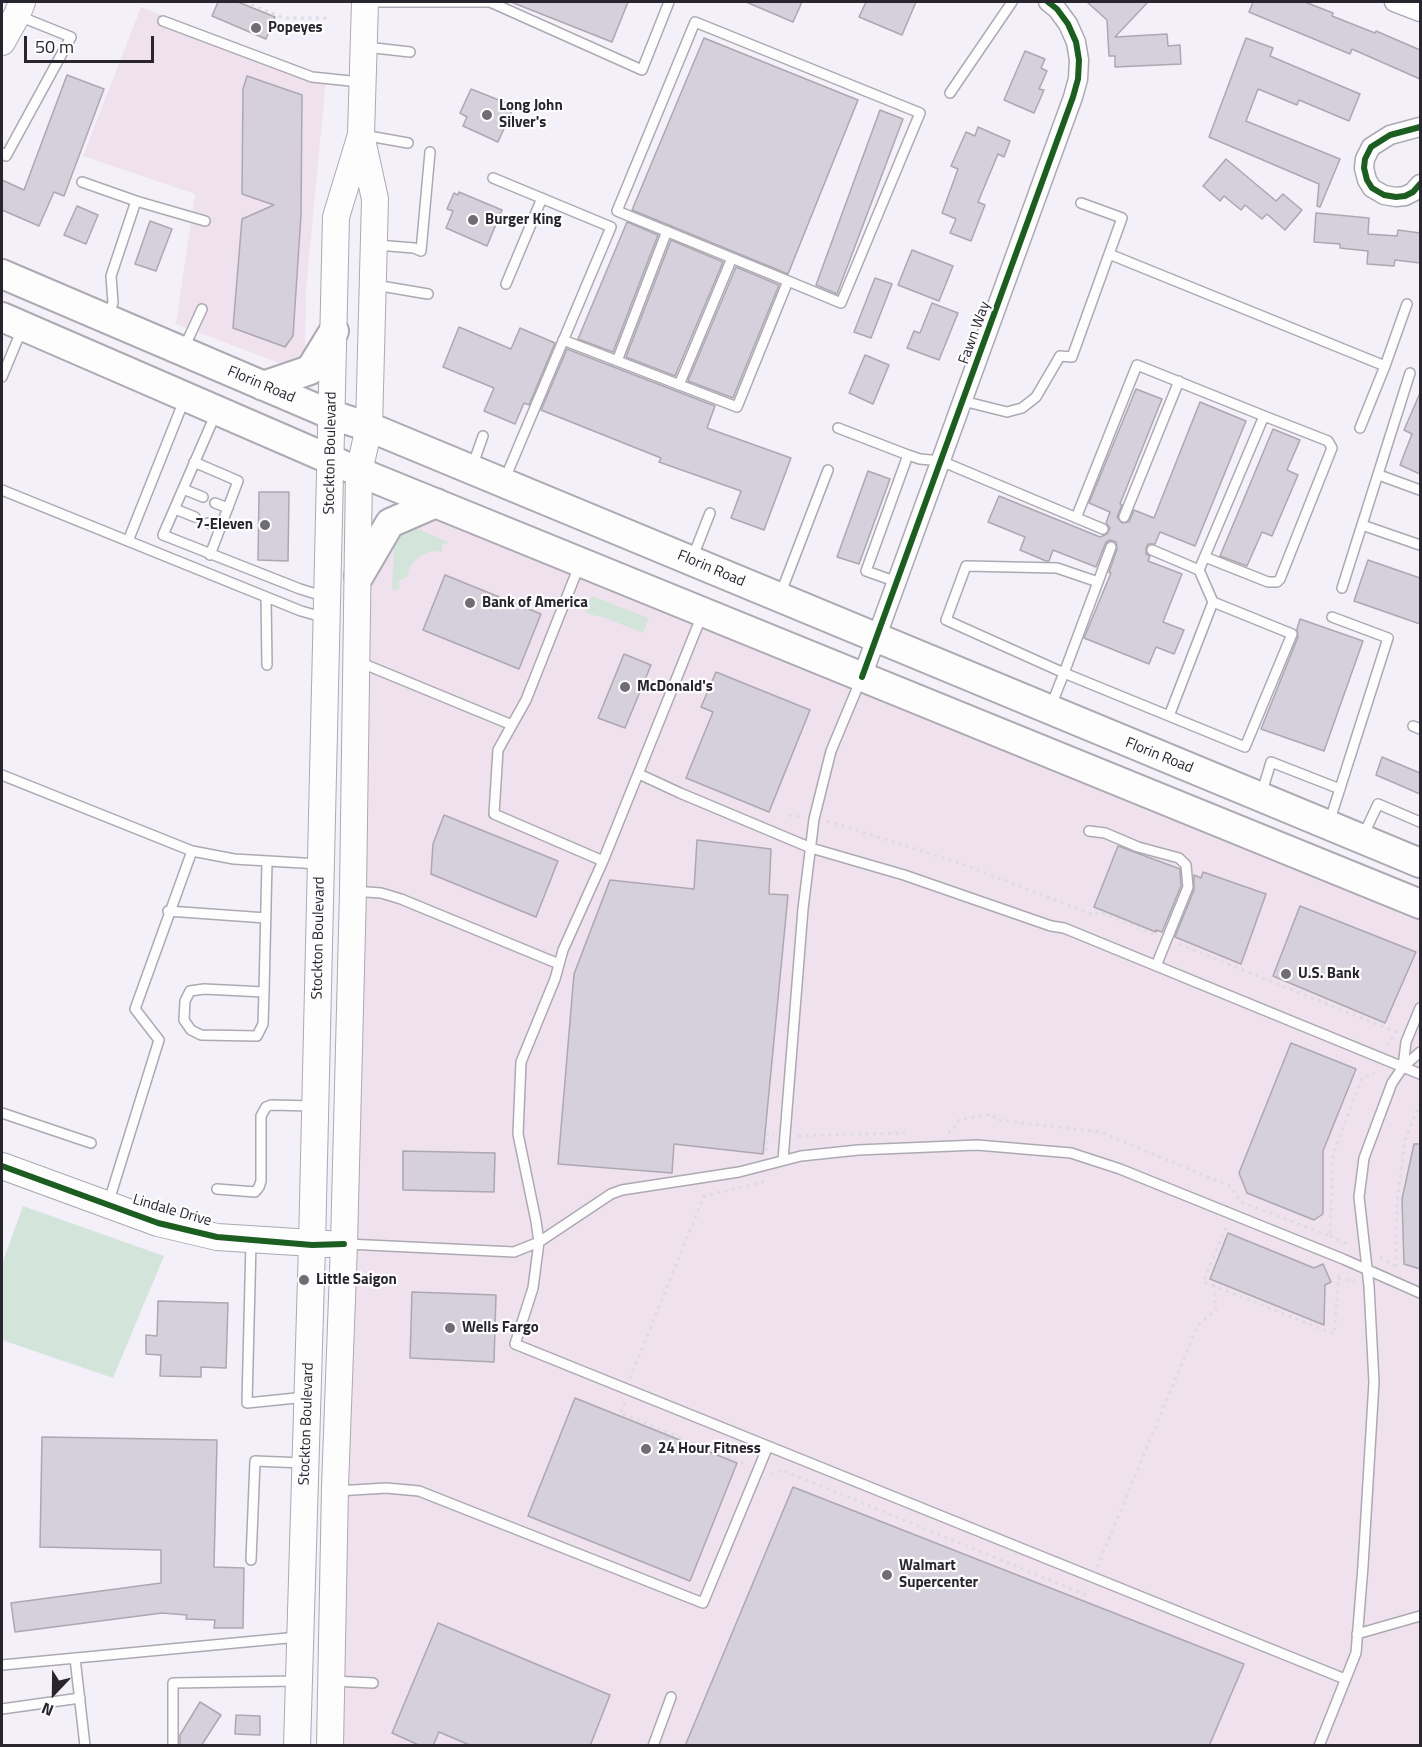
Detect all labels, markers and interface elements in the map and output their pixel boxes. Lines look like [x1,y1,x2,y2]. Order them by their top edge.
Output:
place label: Popeyes [268,19,323,37]
marker: Popeyes [249,21,263,35]
scale bar [27,24,158,62]
text: 50 m [35,33,74,60]
place label: Long John Silver's [499,97,563,132]
marker: Long John Silver's [480,108,494,122]
place label: Burger King [485,211,562,229]
marker: Burger King [466,213,480,227]
street label: Fawn Way [955,299,995,367]
street label: Florin Road [225,363,297,407]
street label: Stockton Boulevard [321,391,341,515]
place label: 7-Eleven [195,516,253,534]
marker: 7-Eleven [258,518,272,532]
street label: Florin Road [675,547,747,591]
place label: Bank of America [482,594,588,612]
marker: Bank of America [463,596,477,610]
place label: McDonald's [637,678,713,696]
marker: McDonald's [618,680,632,694]
street label: Florin Road [1122,734,1196,778]
street label: Stockton Boulevard [309,876,329,1000]
place label: U.S. Bank [1298,965,1360,983]
marker: U.S. Bank [1279,967,1293,981]
street label: Lindale Drive [131,1191,213,1231]
place label: Little Saigon [316,1271,397,1289]
marker: Little Saigon [297,1273,311,1287]
place label: Wells Fargo [462,1319,539,1337]
marker: Wells Fargo [443,1321,457,1335]
street label: Stockton Boulevard [296,1362,318,1486]
place label: 24 Hour Fitness [658,1440,761,1458]
marker: 24 Hour Fitness [639,1442,653,1456]
place label: Walmart Supercenter [899,1557,978,1592]
marker: Walmart Supercenter [880,1568,894,1582]
north arrow [24,1663,84,1723]
text: N [38,1696,57,1723]

